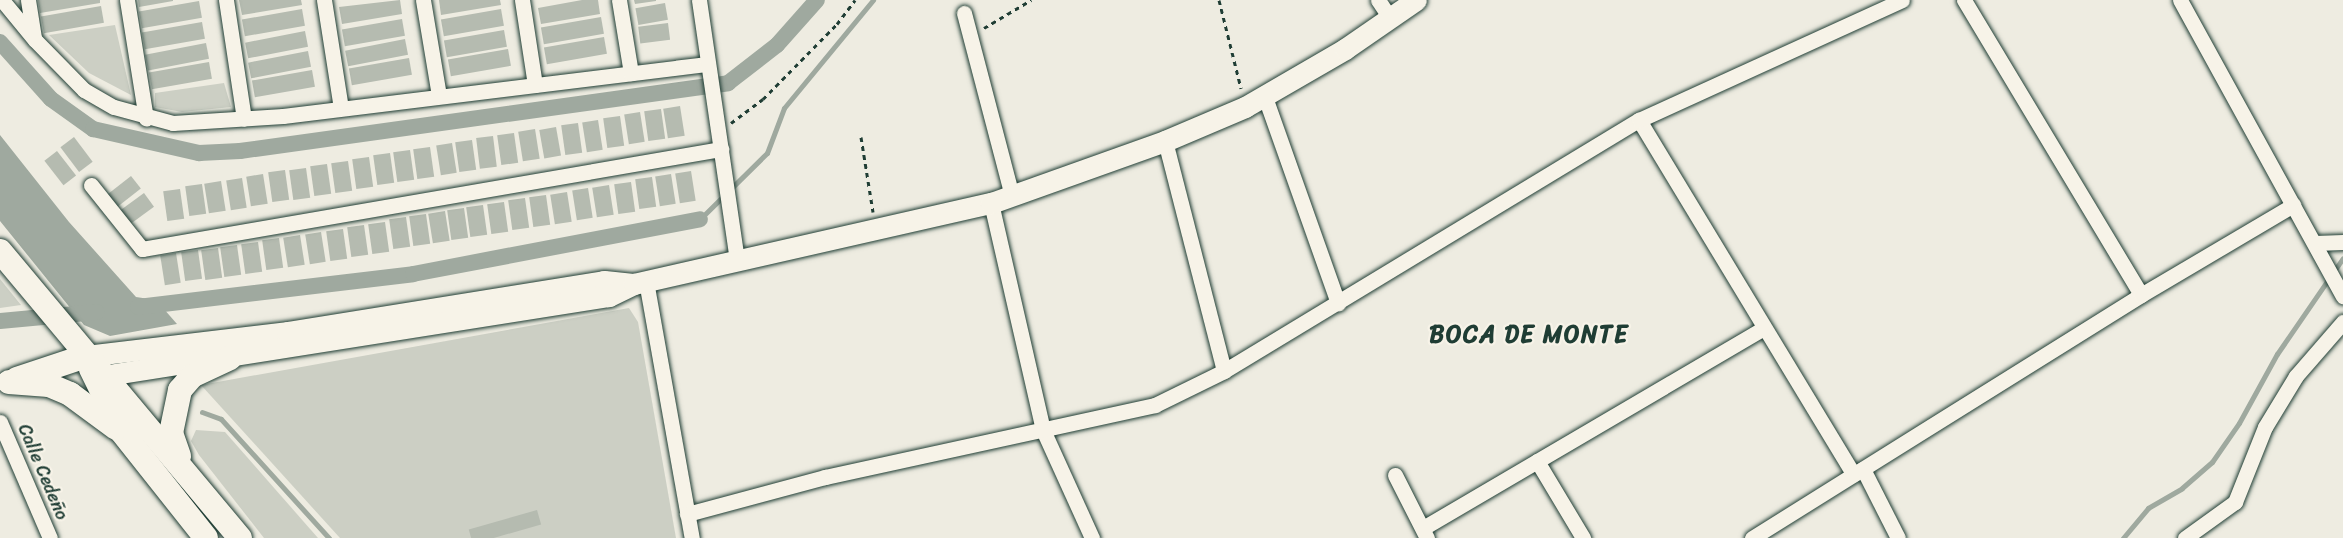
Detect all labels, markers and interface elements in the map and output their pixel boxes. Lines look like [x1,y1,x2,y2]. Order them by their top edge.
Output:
district label: BOCA DE MONTE [1430,321,1628,349]
street label: Calle Cedeño [13,421,73,523]

